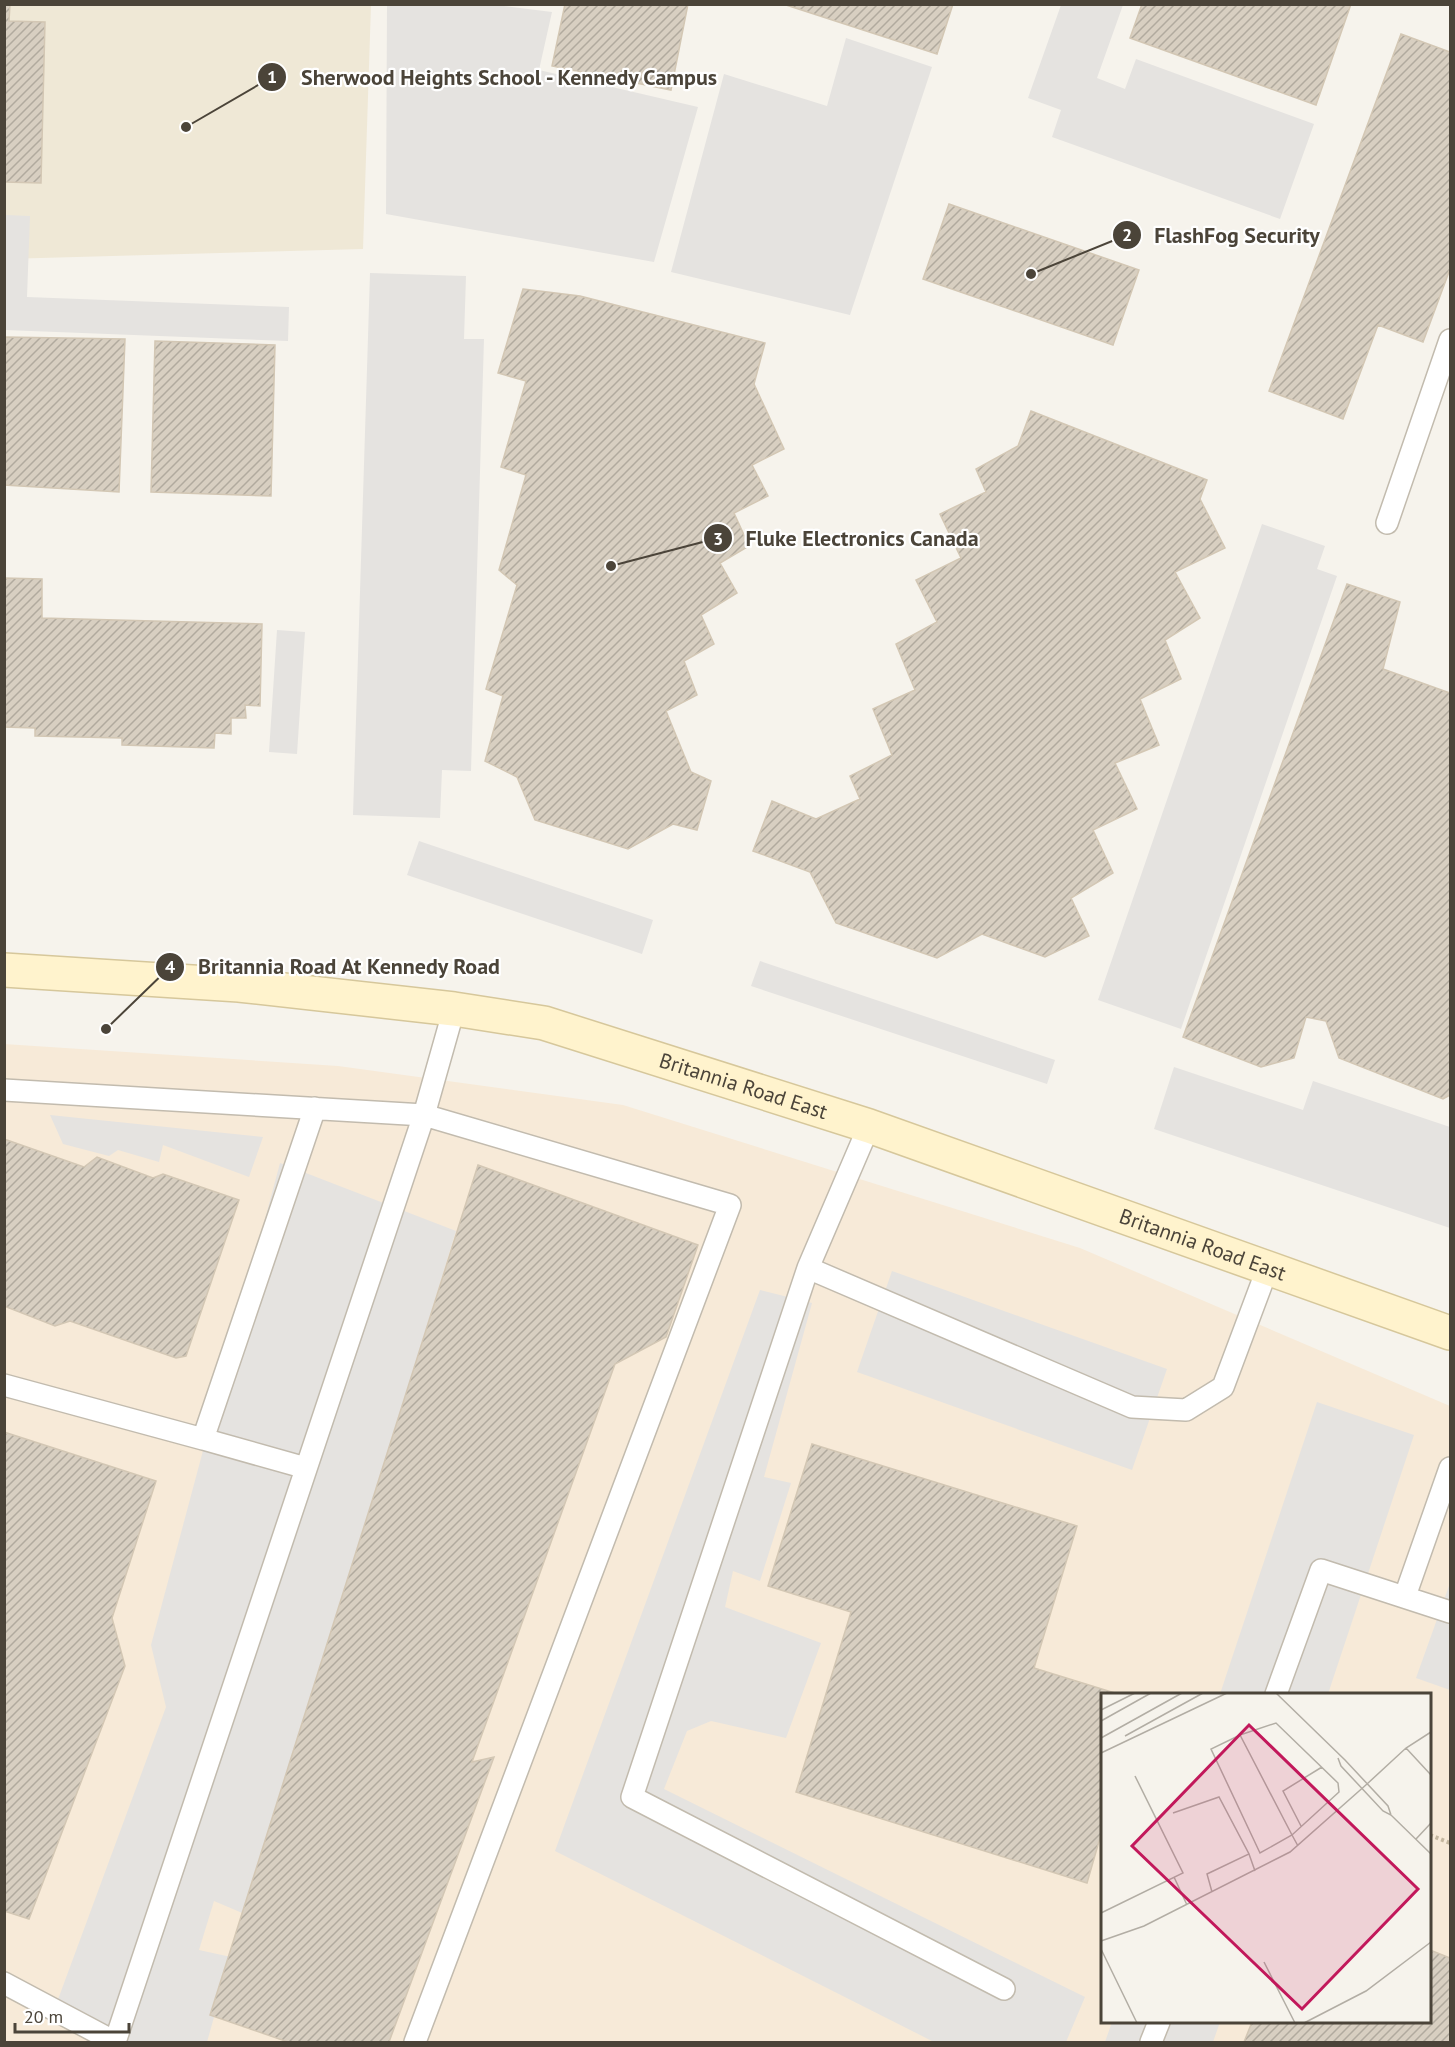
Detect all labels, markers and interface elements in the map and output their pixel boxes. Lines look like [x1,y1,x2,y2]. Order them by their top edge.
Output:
callout: Sherwood Heights School - Kennedy Campus [257,57,731,97]
text: Sherwood Heights School - Kennedy Campus [301,63,717,91]
text: 1 [267,65,277,88]
callout: FlashFog Security [1112,215,1332,255]
text: FlashFog Security [1154,221,1320,249]
text: 2 [1122,223,1132,246]
callout: Fluke Electronics Canada [703,518,991,558]
text: Fluke Electronics Canada [745,524,979,552]
text: 3 [713,527,723,550]
callout: Britannia Road At Kennedy Road [155,947,513,987]
text: Britannia Road At Kennedy Road [198,952,500,980]
text: 4 [165,955,175,978]
street label: Britannia Road East [656,1046,831,1125]
street label: Britannia Road East [1116,1202,1290,1286]
inset map [1101,1693,1431,2023]
scale bar [15,1996,129,2034]
text: 20 m [24,2005,63,2028]

